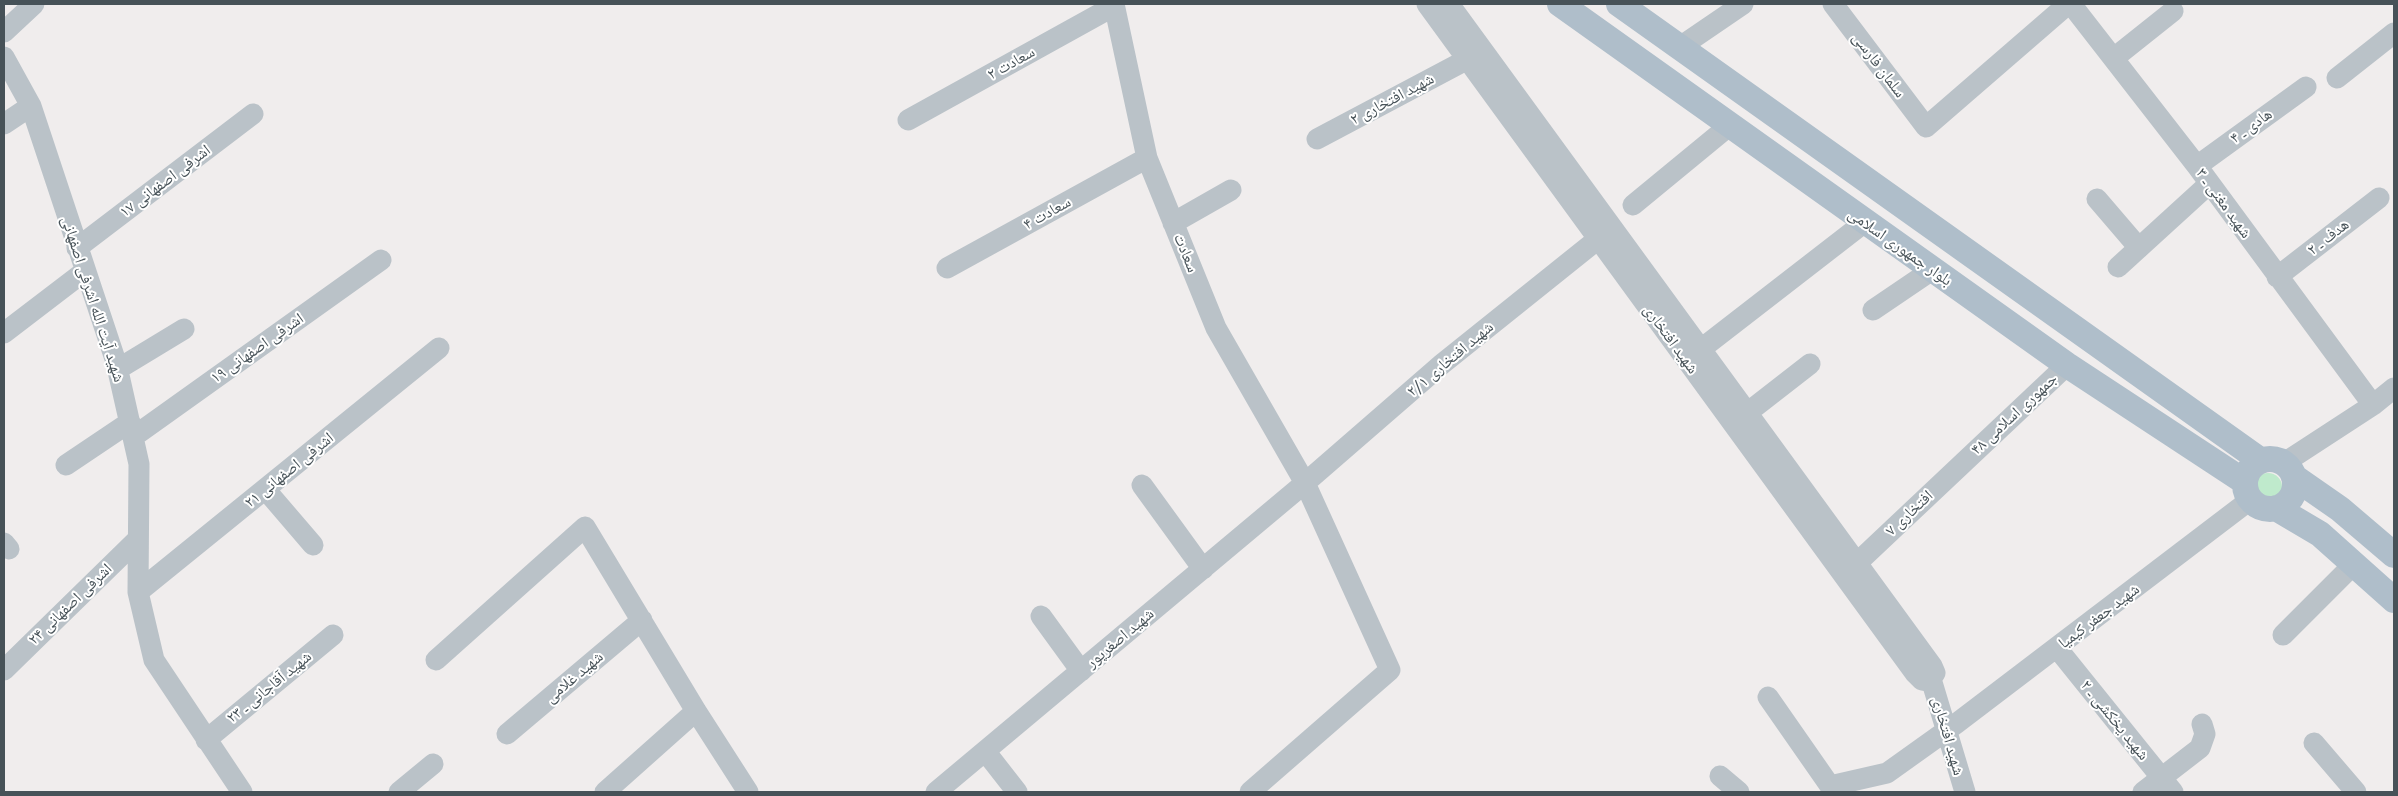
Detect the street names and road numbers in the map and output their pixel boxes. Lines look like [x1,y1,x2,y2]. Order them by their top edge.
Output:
street label: سلمان فارسی [1848,28,1910,102]
street label: سعادت ۲ [984,42,1038,84]
street label: شهید افتخاری ۲ [1347,69,1437,129]
street label: هادی ـ ۴ [2226,104,2276,148]
street label: اشرفی اصفهانی ۱۷ [116,141,214,221]
street label: شهید مغنی ـ ۳ [2192,164,2256,242]
street label: سعادت ۴ [1020,192,1074,234]
street label: بلوار جمهوری اسلامی [1844,204,1956,290]
street label: شهید آیت الله اشرفی اصفهانی [57,214,129,384]
street label: هدف ـ ۲ [2303,215,2353,259]
street label: سعادت [1170,231,1202,275]
street label: شهید افتخاری [1639,301,1703,377]
street label: اشرفی اصفهانی ۱۹ [207,309,307,387]
street label: شهید افتخاری ۲/۱ [1403,317,1497,401]
street label: جمهوری اسلامی ۴۸ [1967,369,2061,459]
street label: اشرفی اصفهانی ۲۱ [241,428,337,512]
street label: افتخاری ۷ [1881,486,1937,540]
street label: اشرفی اصفهانی ۲۴ [24,559,116,649]
street label: شهید جعفر کیمیا [2055,579,2143,653]
street label: شهید اصغرپور [1082,604,1158,672]
street label: شهید آقاجانی ـ ۲۳ [223,647,315,727]
street label: شهید غلامی [541,647,607,707]
street label: شهید یخکشی ـ ۲ [2077,676,2153,764]
street label: شهید افتخاری [1928,694,1968,778]

